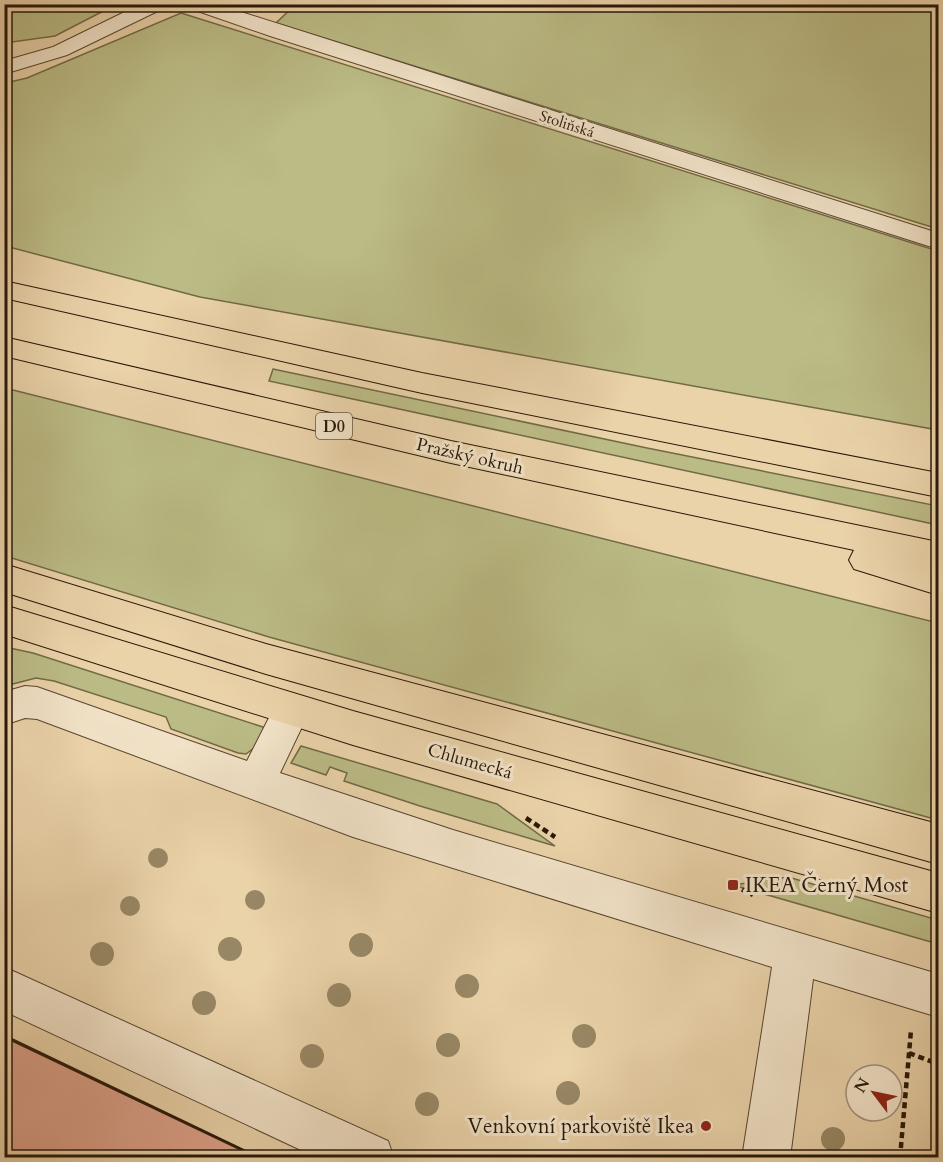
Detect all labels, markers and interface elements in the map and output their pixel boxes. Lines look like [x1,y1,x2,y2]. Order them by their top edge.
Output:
street label: Stoliňská [537,106,597,142]
road number: D0 [316,413,352,439]
street label: Pražský okruh [414,432,526,481]
street label: Chlumecká [425,737,515,786]
place label: IKEA Černý Most [745,870,909,900]
marker: IKEA Černý Most [726,878,740,892]
north arrow [844,1063,904,1123]
text: N [849,1074,875,1097]
place label: Venkovní parkoviště Ikea [468,1112,694,1141]
marker: Venkovní parkoviště Ikea [699,1119,713,1133]

